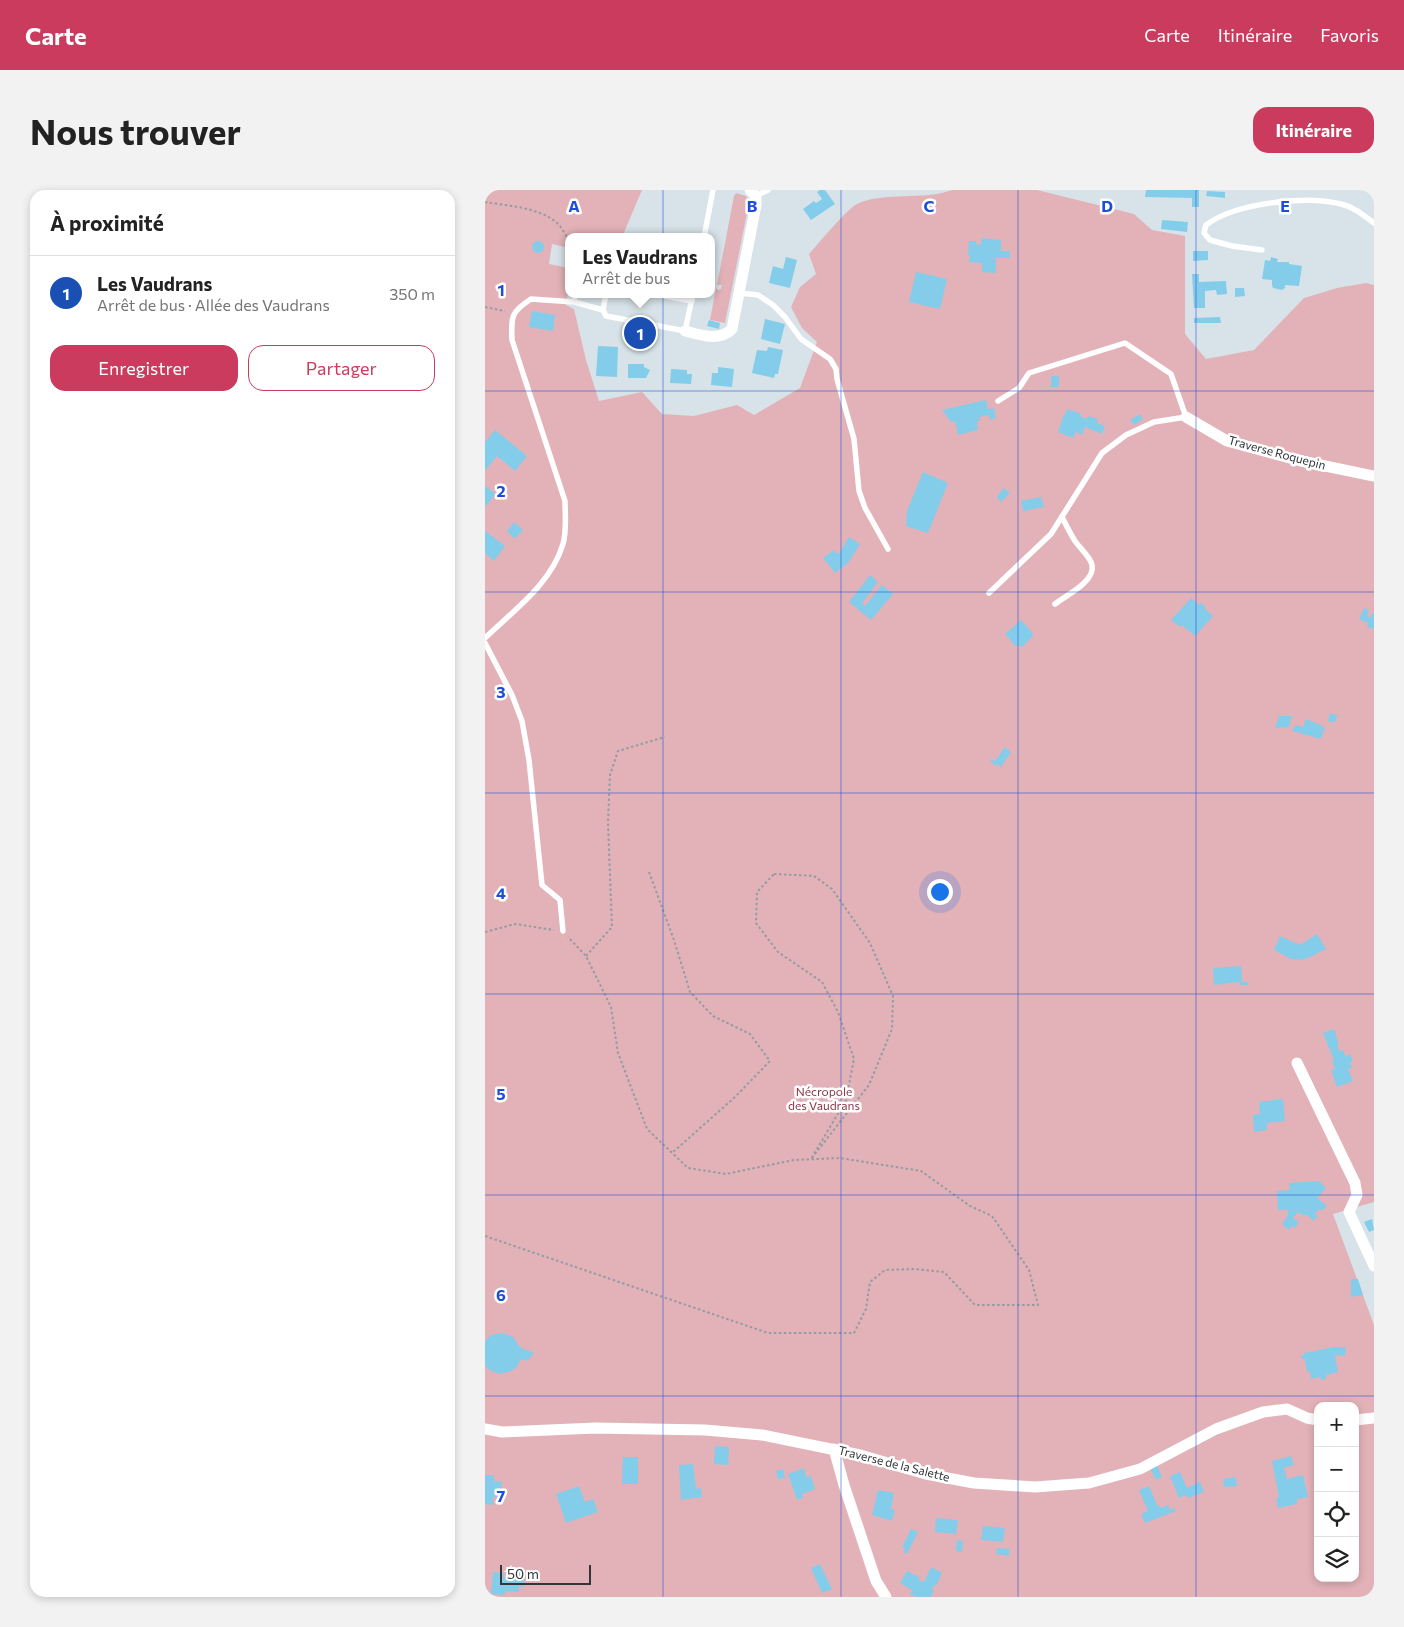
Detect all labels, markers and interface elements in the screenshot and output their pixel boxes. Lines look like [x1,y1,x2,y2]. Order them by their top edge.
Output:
text: Carte [25,21,87,50]
text: Carte [1144,24,1190,46]
text: Itinéraire [1218,24,1292,46]
text: Favoris [1320,24,1379,46]
button: Itinéraire [1253,107,1374,153]
text: Nous trouver [30,109,241,152]
text: A [568,196,580,215]
text: B [747,196,758,215]
text: C [924,196,935,215]
text: D [1101,196,1113,215]
text: E [1280,196,1290,215]
text: À proximité [50,210,164,235]
popup [565,233,715,298]
text: Les Vaudrans [582,245,698,268]
text: Arrêt de bus [582,268,670,287]
text: Les Vaudrans [97,272,212,295]
text: 1 [497,280,505,299]
text: 1 [62,284,70,303]
text: 350 m [389,284,435,303]
text: Arrêt de bus · Allée des Vaudrans [97,295,330,314]
pin: 1 [624,314,656,352]
button: Enregistrer [50,345,238,391]
button: Partager [248,345,435,391]
street label: Traverse Roquepin [1227,432,1328,472]
text: 2 [496,481,506,500]
text: 3 [496,682,506,701]
your location [927,879,953,905]
text: 4 [496,883,506,902]
text: 5 [496,1084,506,1103]
park label: Nécropole des Vaudrans [788,1084,860,1112]
text: 6 [496,1285,506,1304]
map controls [1314,1402,1359,1582]
button: + [1314,1402,1359,1447]
street label: Traverse de la Salette [837,1442,951,1484]
button: − [1314,1447,1359,1492]
text: 7 [497,1486,506,1505]
button: locate [1314,1492,1359,1537]
button: layers [1314,1537,1359,1582]
scale bar [500,1562,591,1585]
text: 50 m [507,1565,539,1582]

